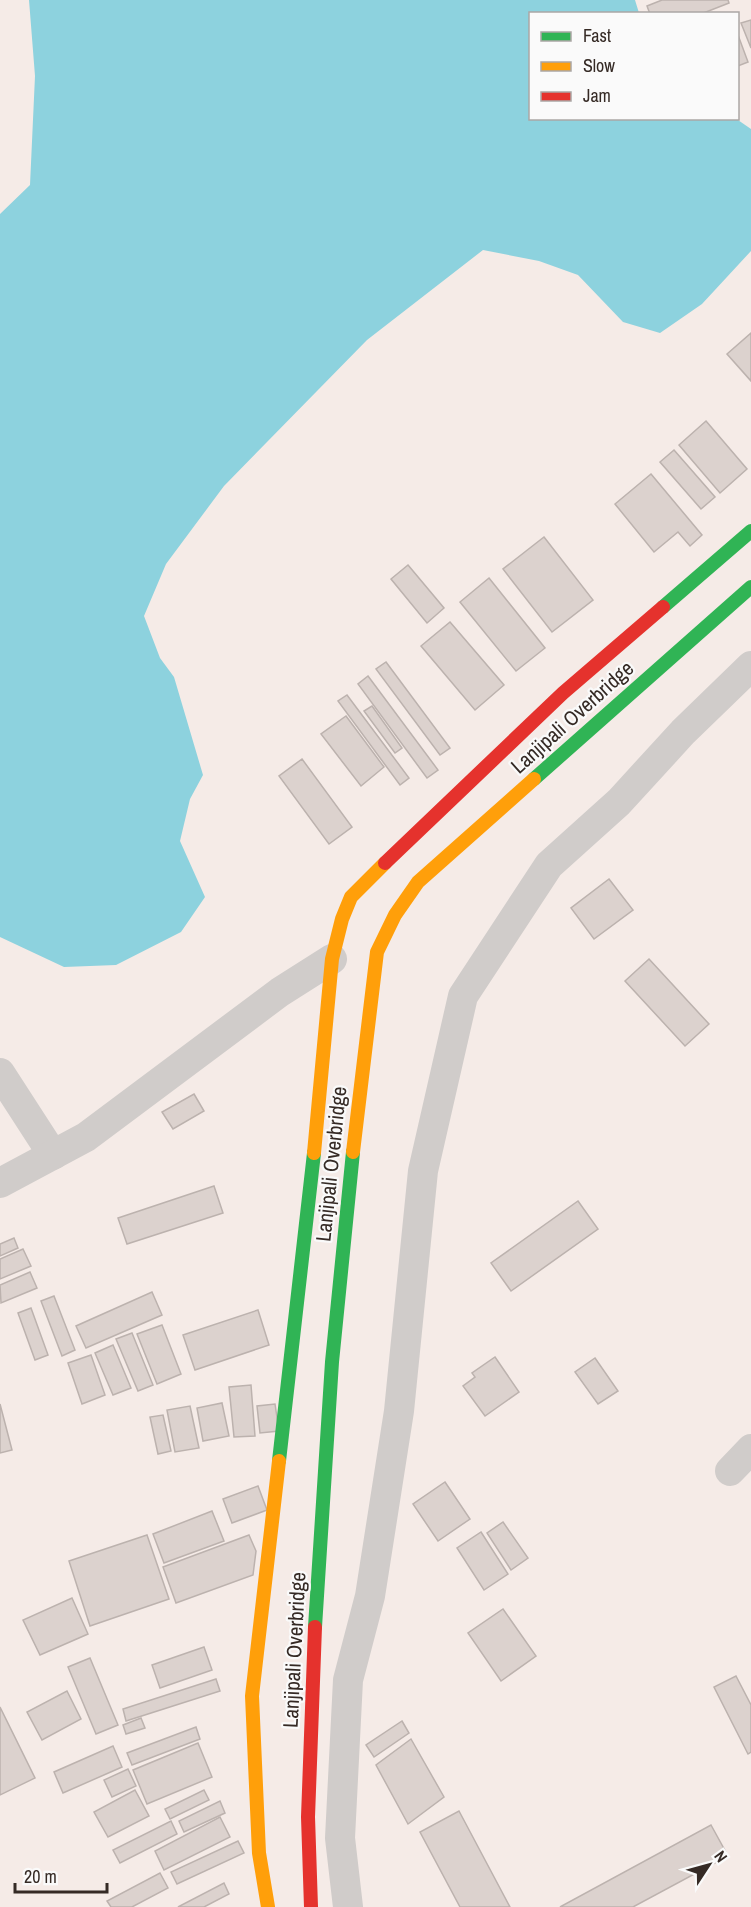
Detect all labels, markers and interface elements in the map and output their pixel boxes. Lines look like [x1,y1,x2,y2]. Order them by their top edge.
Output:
legend [529,12,739,120]
text: Fast [583,23,611,48]
text: Slow [583,53,615,78]
text: Jam [583,83,611,108]
street label: Lanjipali Overbridge [504,654,640,780]
street label: Lanjipali Overbridge [308,1085,354,1243]
street label: Lanjipali Overbridge [275,1571,313,1729]
north arrow [679,1835,739,1895]
text: N [709,1846,733,1866]
scale bar [15,1856,106,1894]
text: 20 m [24,1864,57,1889]

